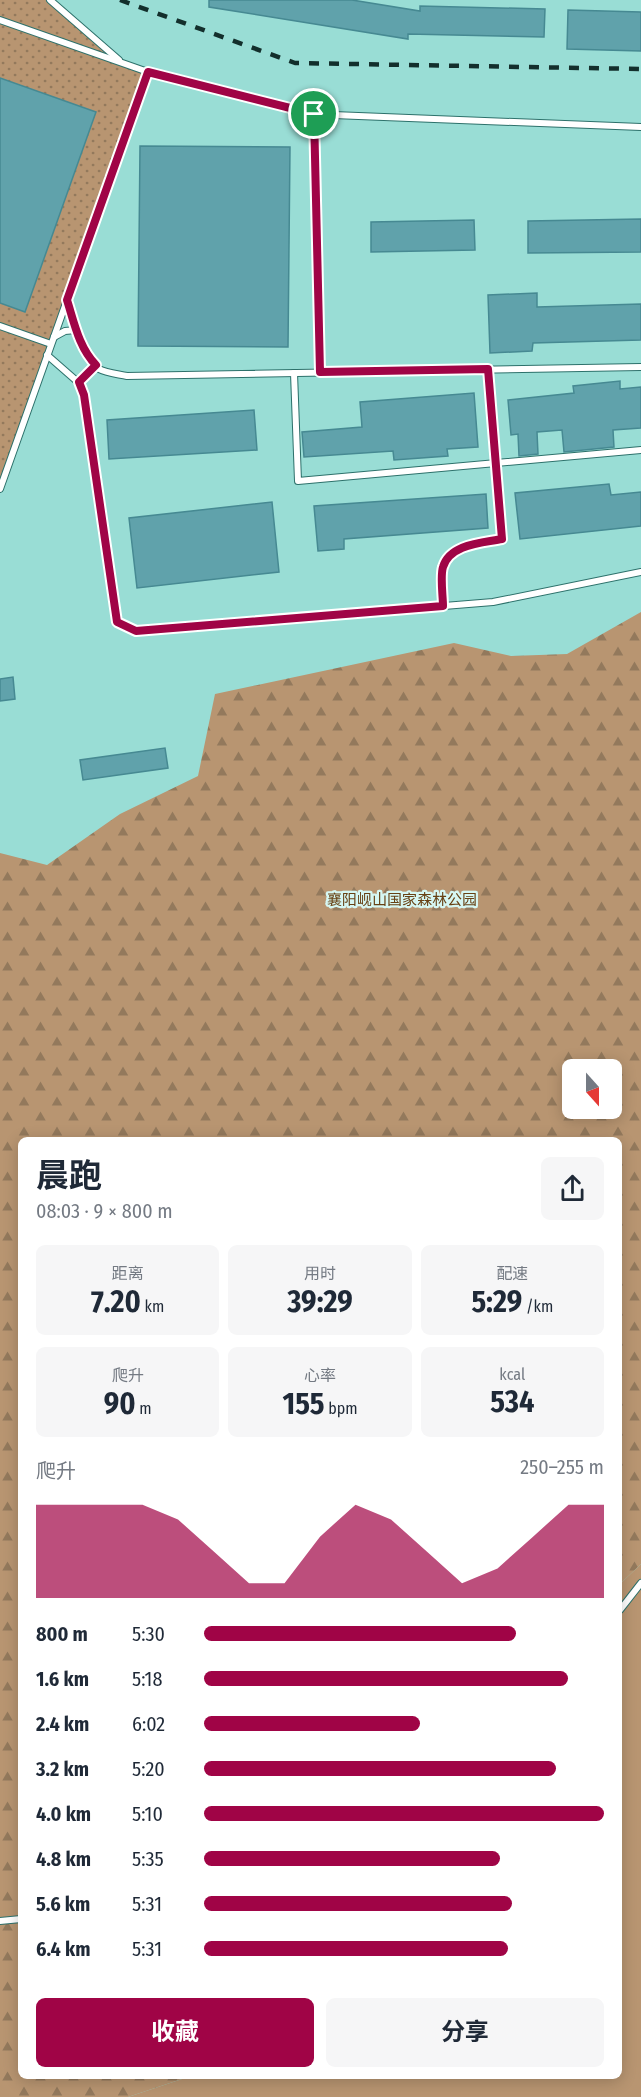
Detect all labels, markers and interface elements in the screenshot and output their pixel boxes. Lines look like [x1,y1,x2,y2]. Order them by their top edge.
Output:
pin [288,88,339,139]
icon: arrive [297,97,330,130]
park label: 襄阳岘山国家森林公园 [327,891,477,909]
north arrow [562,1059,622,1119]
map controls [562,1059,622,1119]
text: 晨跑 [36,1156,102,1196]
button: share [541,1157,604,1220]
text: 08:03 · 9 × 800 m [36,1199,173,1223]
text: 距离 [112,1264,144,1283]
text: 用时 [304,1264,336,1283]
text: 配速 [496,1264,528,1283]
text: 7.20 [91,1284,141,1320]
text: 39:29 [287,1284,353,1320]
text: 5:29 [471,1284,522,1320]
text: km [141,1297,164,1316]
text: /km [522,1297,553,1316]
text: kcal [499,1365,525,1384]
text: 爬升 [112,1366,144,1385]
text: 心率 [304,1366,336,1385]
text: 534 [490,1384,534,1420]
text: 90 [104,1386,136,1422]
text: 155 [282,1386,324,1422]
text: m [136,1399,152,1418]
text: bpm [324,1399,358,1418]
text: 250–255 m [520,1455,604,1479]
text: 爬升 [36,1459,76,1483]
text: 800 m [36,1622,88,1646]
text: 5:30 [132,1622,165,1646]
text: 1.6 km [36,1667,89,1691]
text: 5:18 [132,1667,162,1691]
text: 2.4 km [36,1712,89,1736]
text: 6:02 [132,1712,165,1736]
text: 3.2 km [36,1757,89,1781]
text: 5:20 [132,1757,165,1781]
text: 4.0 km [36,1802,91,1826]
text: 5:10 [132,1802,163,1826]
text: 4.8 km [36,1847,91,1871]
text: 5:35 [132,1847,164,1871]
text: 5.6 km [36,1892,90,1916]
text: 5:31 [132,1892,162,1916]
text: 6.4 km [36,1937,90,1961]
text: 5:31 [132,1937,162,1961]
button: 收藏 [36,1998,314,2067]
button: 分享 [326,1998,604,2067]

